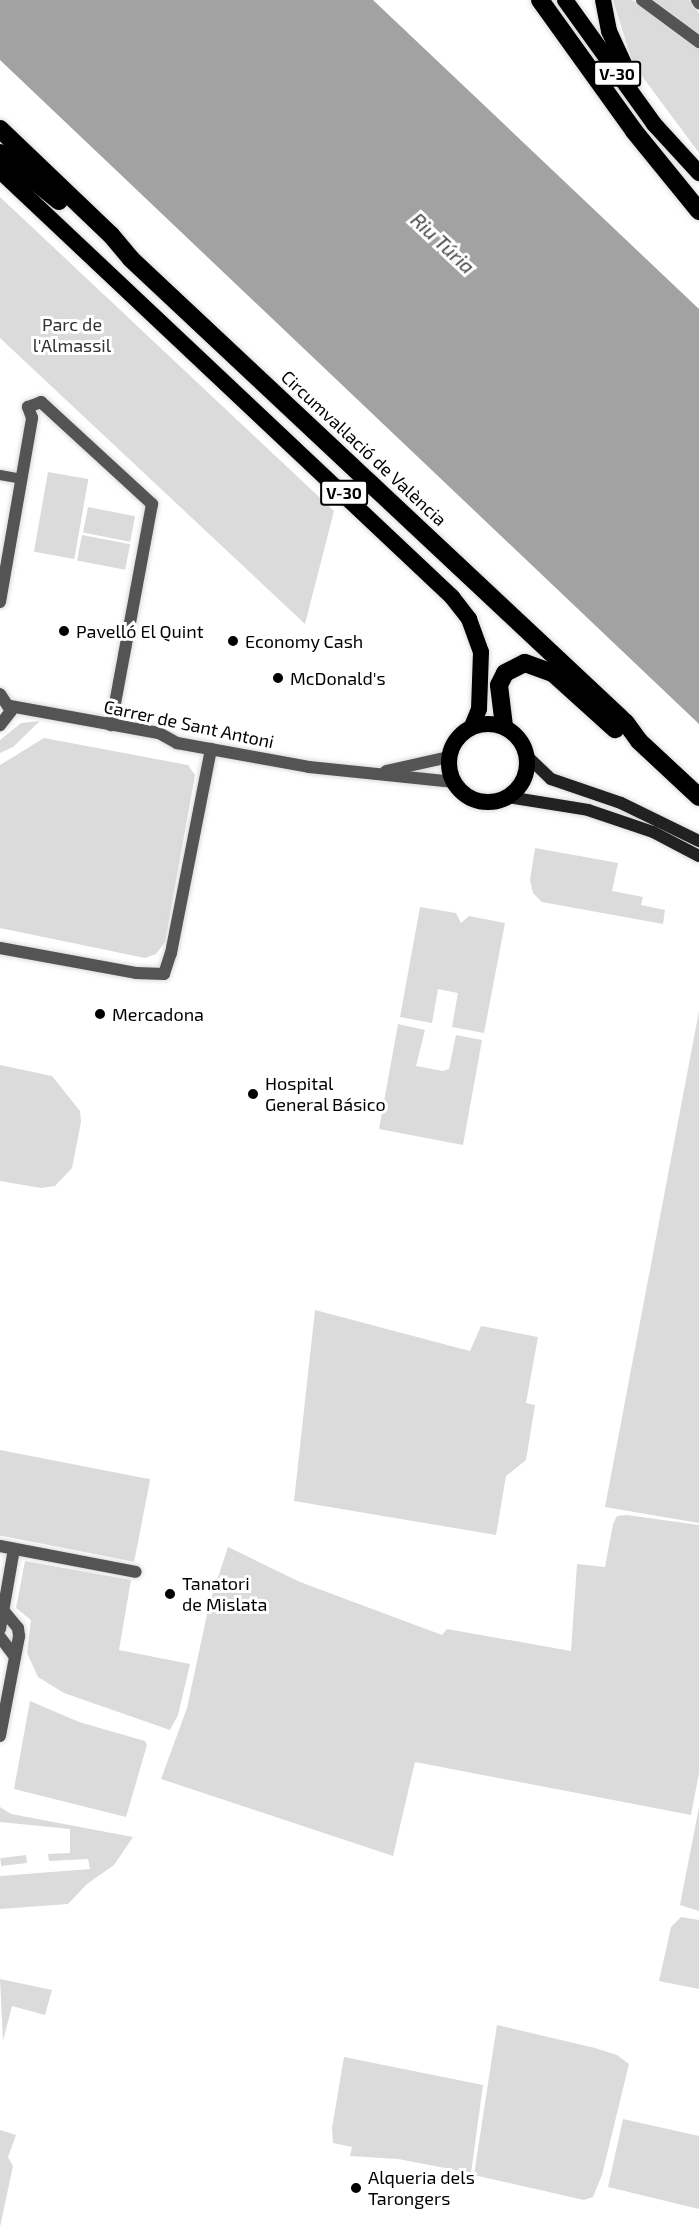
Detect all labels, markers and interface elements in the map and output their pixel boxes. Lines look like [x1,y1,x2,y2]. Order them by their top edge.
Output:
road number: V-30 [593,61,641,87]
water label: Riu Túria [406,207,480,279]
park label: Parc de l'Almassil [33,314,111,356]
street label: Circumval·lació de València [277,366,451,530]
road number: V-30 [320,480,368,506]
place label: Pavelló El Quint [76,620,204,642]
marker: Pavelló El Quint [57,624,71,638]
place label: Economy Cash [245,630,364,652]
marker: Economy Cash [226,634,240,648]
place label: McDonald's [290,667,386,689]
marker: McDonald's [271,671,285,685]
street label: Carrer de Sant Antoni [102,695,276,753]
place label: Mercadona [112,1003,204,1025]
marker: Mercadona [93,1007,107,1021]
place label: Hospital General Básico [265,1073,386,1116]
marker: Hospital General Básico [246,1087,260,1101]
place label: Tanatori de Mislata [182,1573,267,1616]
marker: Tanatori de Mislata [163,1587,177,1601]
place label: Alqueria dels Tarongers [368,2167,475,2210]
marker: Alqueria dels Tarongers [349,2181,363,2195]

